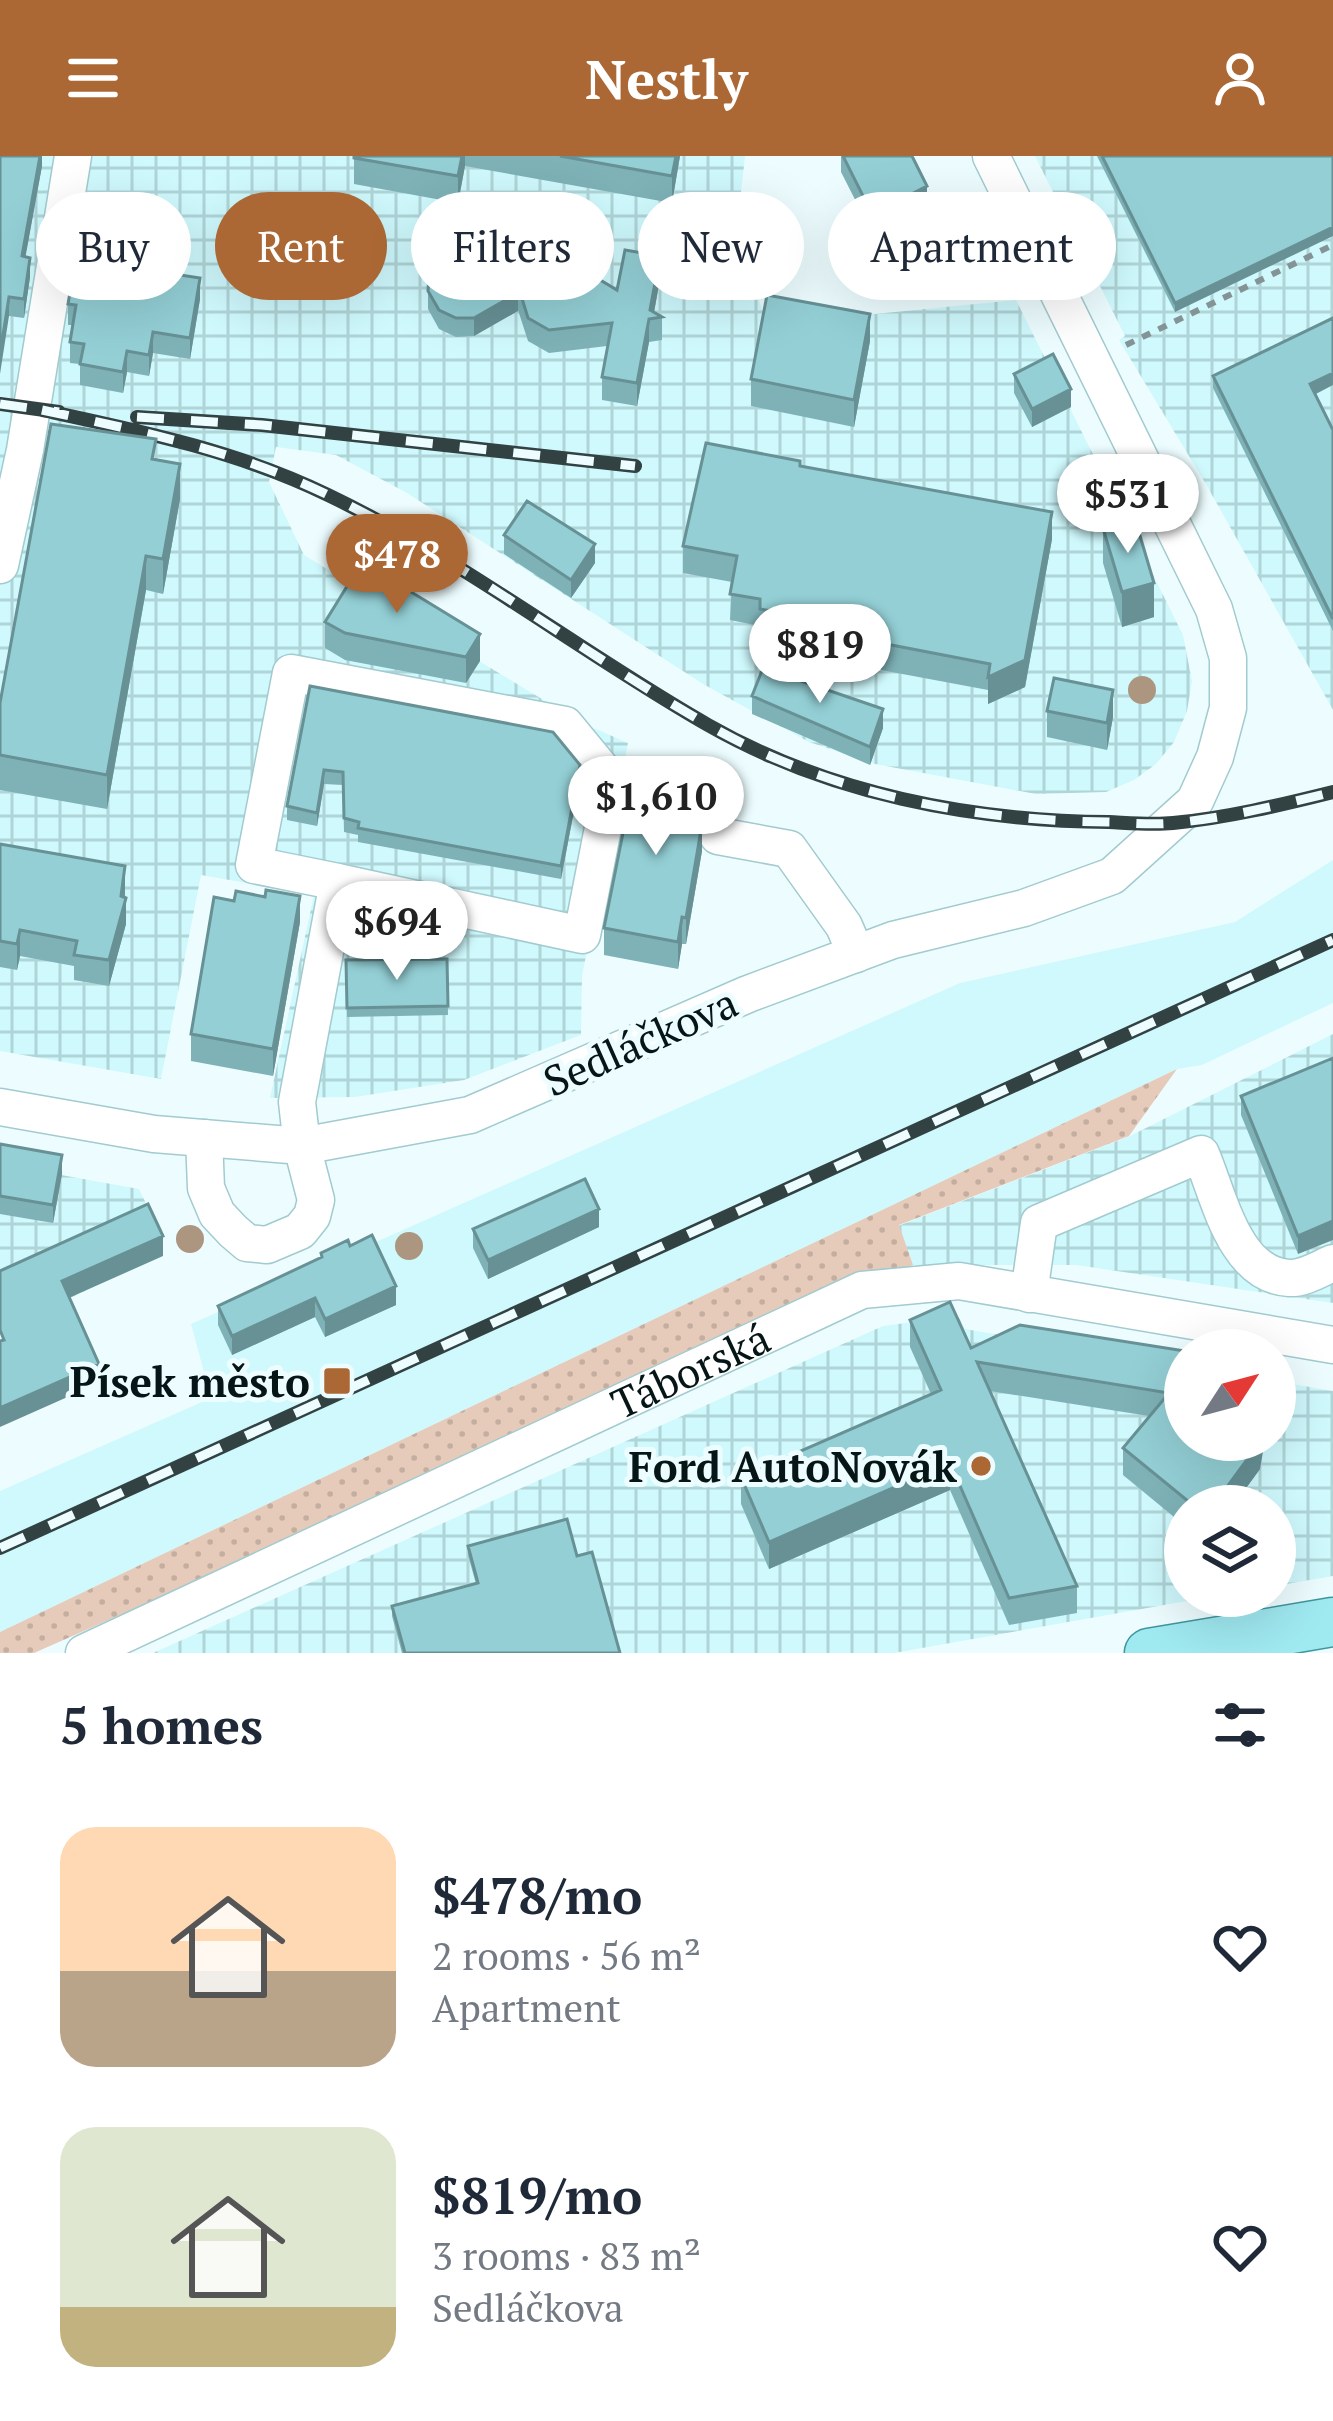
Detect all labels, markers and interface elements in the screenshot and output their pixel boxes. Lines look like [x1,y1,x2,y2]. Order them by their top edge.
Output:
text: Nestly [585,43,748,114]
icon: menu [60,45,126,111]
icon: person [1207,45,1273,111]
chip: Buy [36,192,191,300]
chip: Rent [215,192,387,300]
chip: Filters [411,192,614,300]
chip: New [638,192,804,300]
chip: Apartment [828,192,1116,300]
pin: $531 [1057,454,1199,556]
text: $531 [1084,467,1172,519]
pin: $478 [326,514,468,616]
text: $478 [353,527,441,579]
pin: $819 [749,604,891,706]
text: $819 [776,617,864,669]
pin: $1,610 [558,756,754,858]
text: $1,610 [595,769,717,821]
pin: $694 [326,881,468,983]
text: $694 [353,894,441,946]
street label: Sedláčkova [534,973,746,1109]
street label: Táborská [602,1309,779,1431]
north arrow [1164,1329,1296,1461]
map controls [1164,1329,1296,1617]
place label: Písek město [70,1353,310,1409]
marker: Písek město [321,1365,353,1397]
place label: Ford AutoNovák [629,1438,958,1494]
marker: Ford AutoNovák [968,1453,994,1479]
button: layers [1164,1485,1296,1617]
text: 5 homes [60,1691,263,1759]
icon: filters [1207,1692,1273,1758]
text: $478/mo [432,1861,642,1929]
icon: home [156,1875,300,2019]
icon: heart [1207,1914,1273,1980]
text: 2 rooms · 56 m² [432,1929,701,1981]
text: Apartment [432,1981,621,2033]
text: $819/mo [432,2161,642,2229]
icon: home [156,2175,300,2319]
icon: heart [1207,2214,1273,2280]
text: 3 rooms · 83 m² [432,2229,701,2281]
text: Sedláčkova [432,2281,624,2333]

